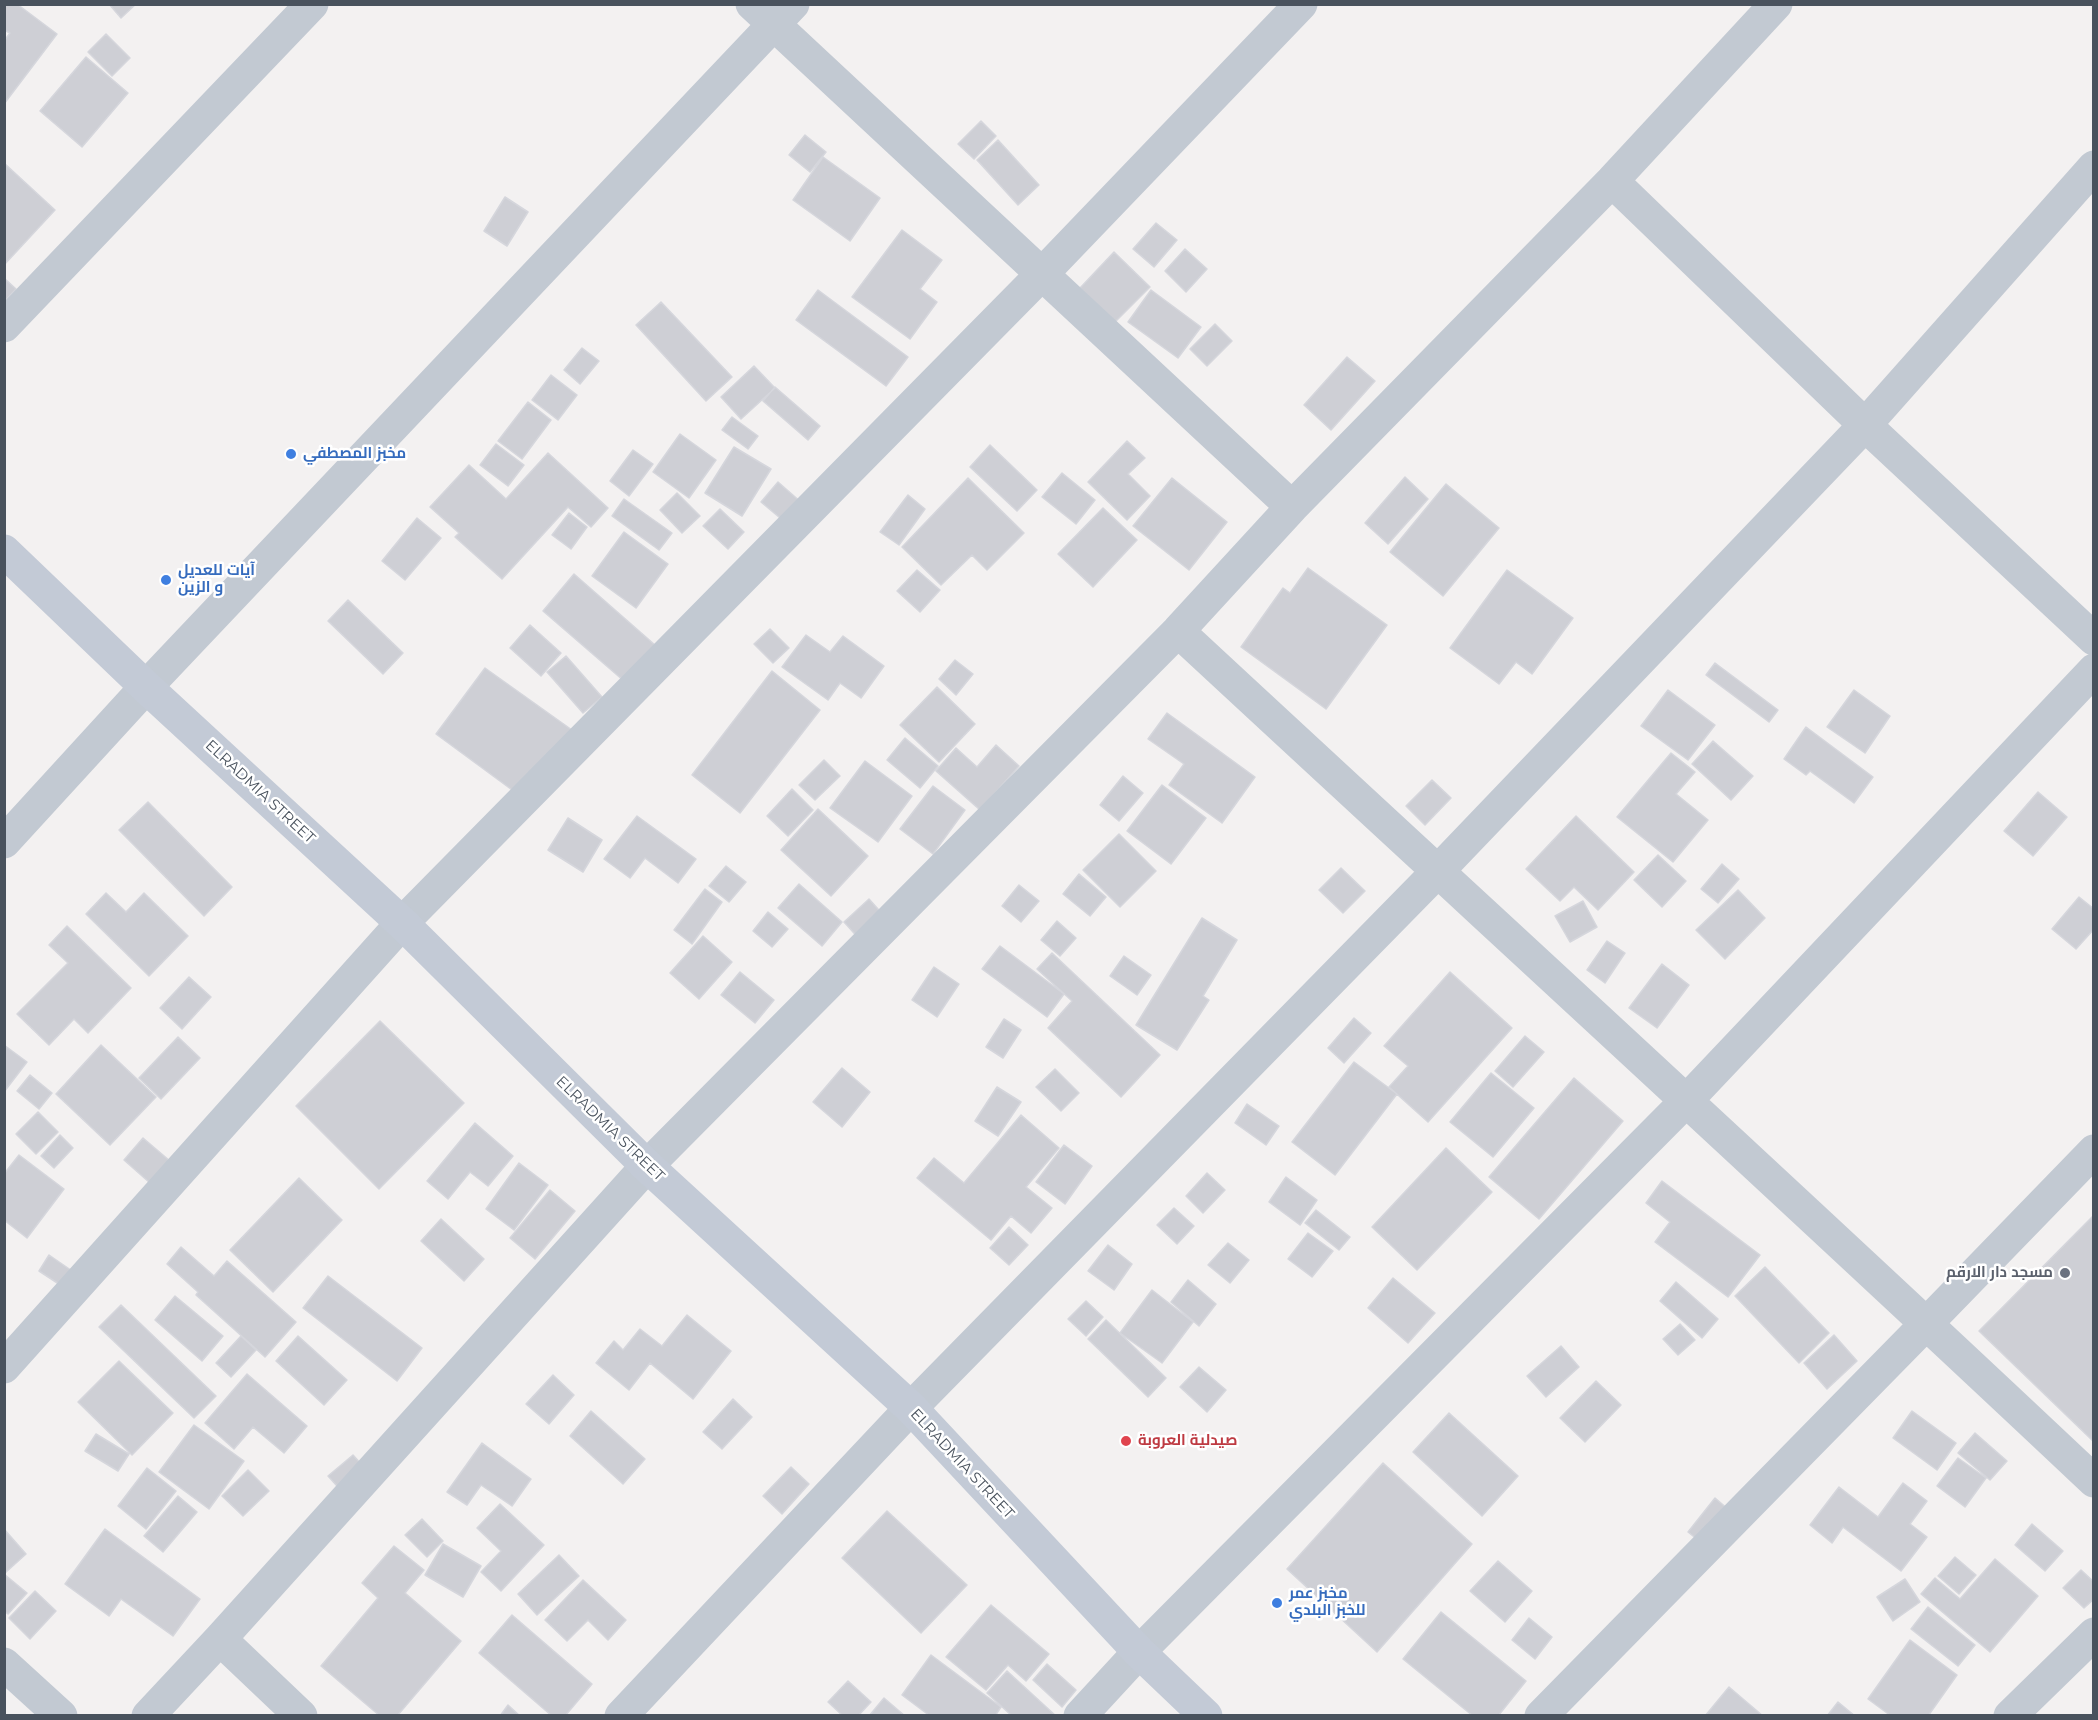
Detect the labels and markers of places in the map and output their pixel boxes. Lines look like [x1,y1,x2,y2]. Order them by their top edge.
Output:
place label: مخبز المصطفي [303,445,406,463]
marker: مخبز المصطفي [284,447,298,461]
place label: آيات للعديل و الزين [178,562,255,597]
marker: آيات للعديل و الزين [159,573,173,587]
place label: مسجد دار الارقم [1946,1264,2053,1282]
marker: مسجد دار الارقم [2058,1266,2072,1280]
place label: صيدلية العروبة [1138,1432,1237,1450]
marker: صيدلية العروبة [1119,1434,1133,1448]
place label: مخبز عمر للخبز البلدي [1289,1585,1366,1620]
marker: مخبز عمر للخبز البلدي [1270,1596,1284,1610]

